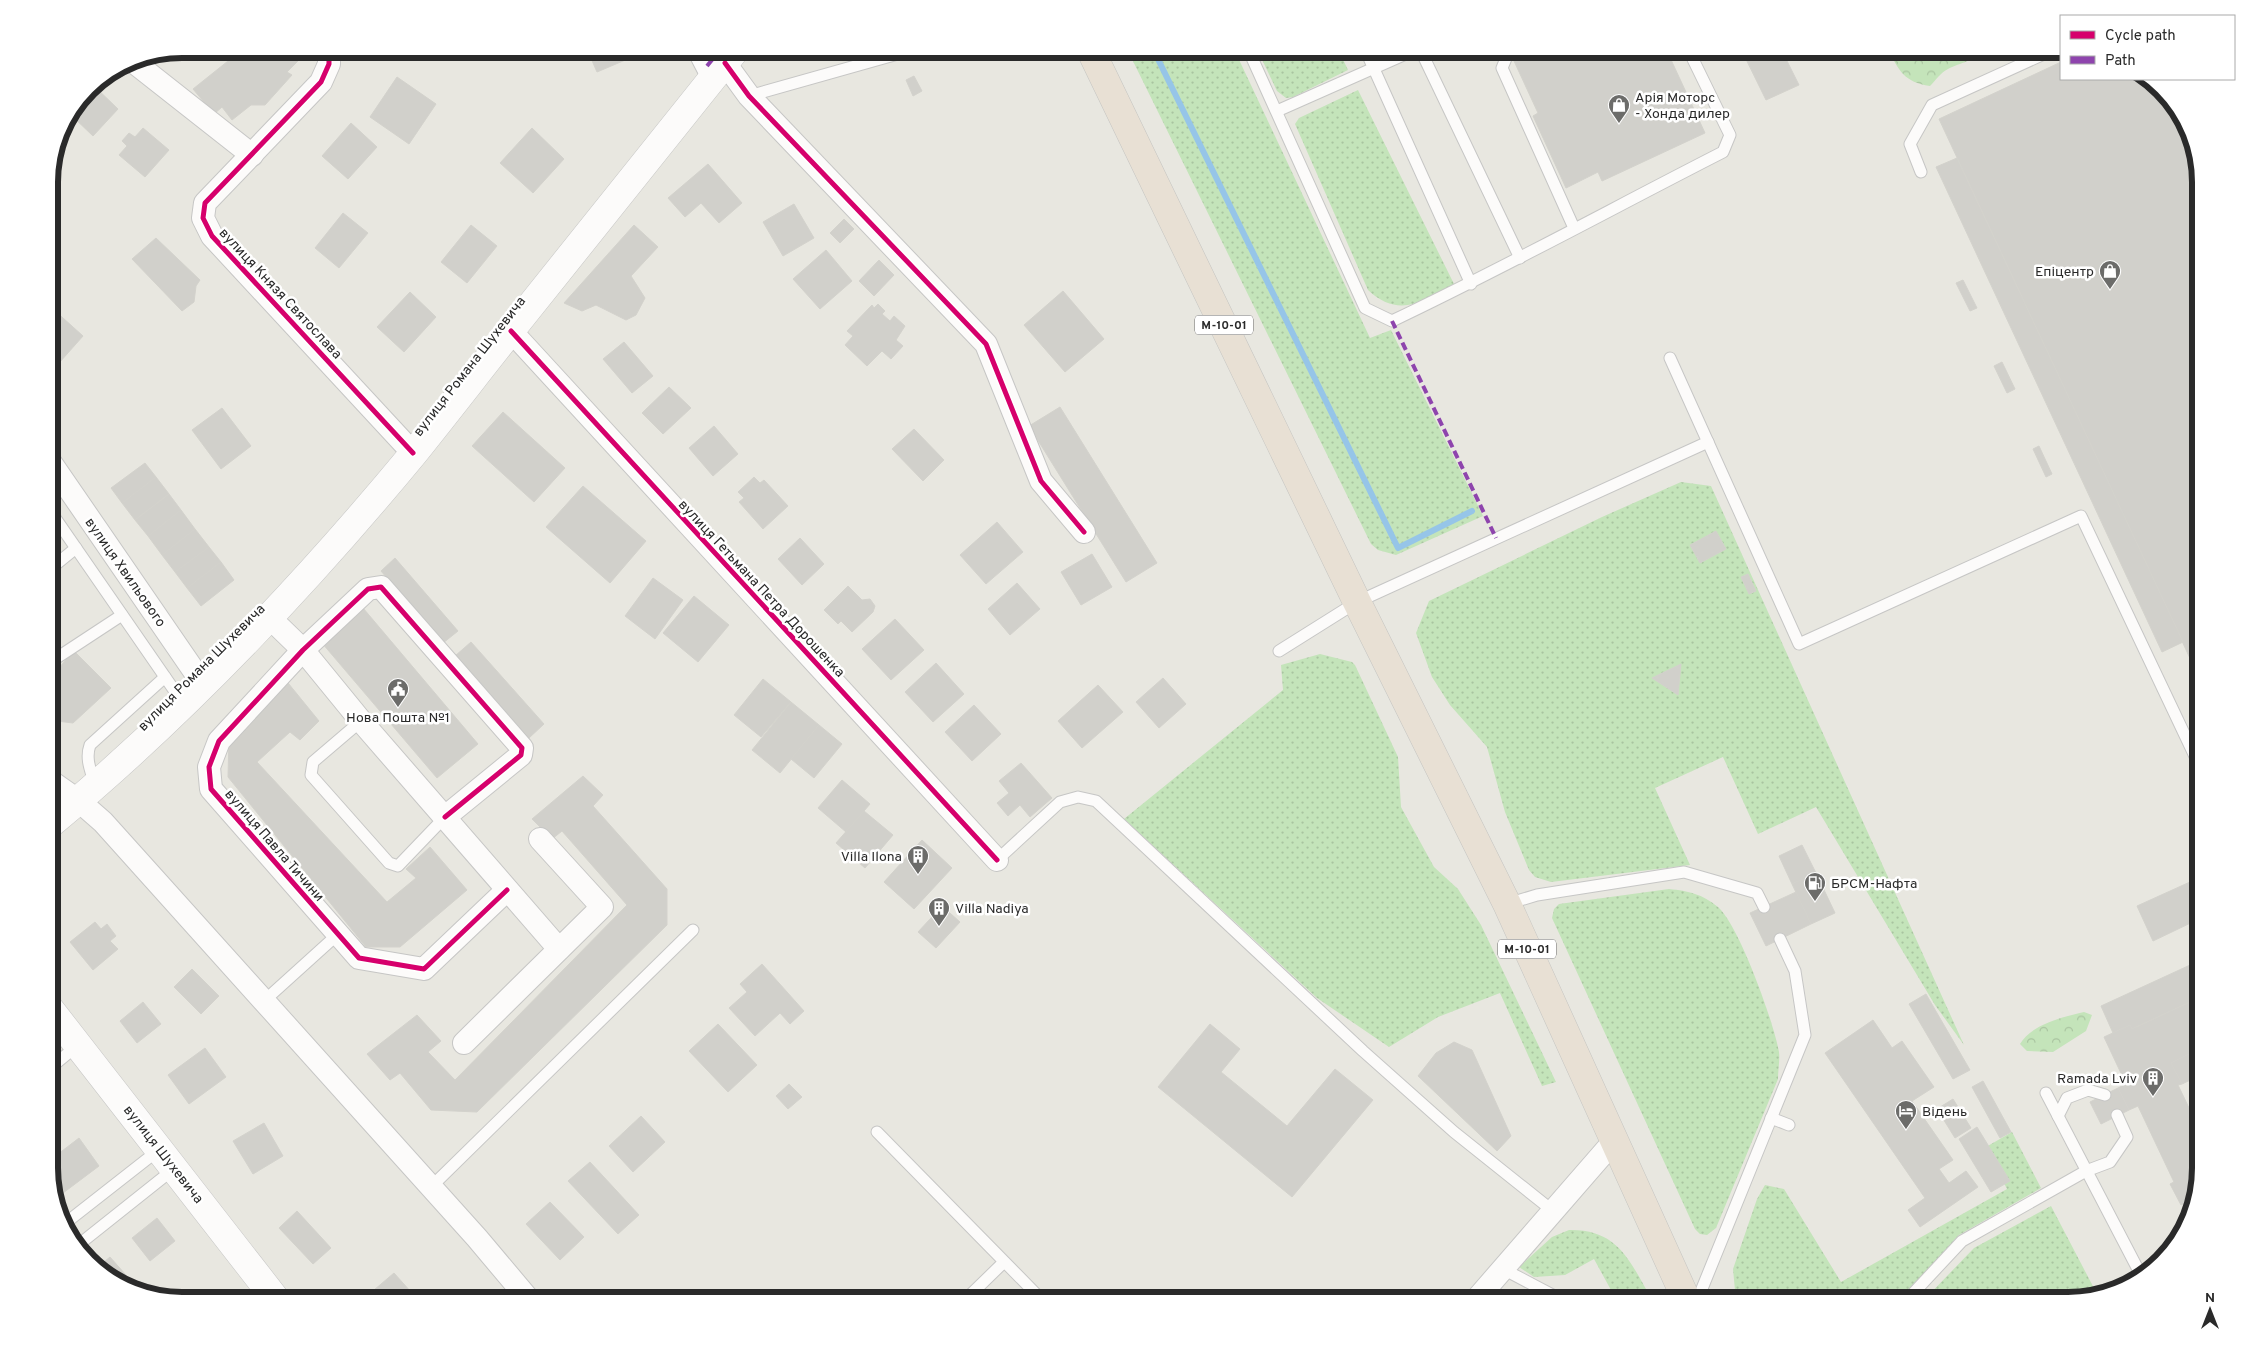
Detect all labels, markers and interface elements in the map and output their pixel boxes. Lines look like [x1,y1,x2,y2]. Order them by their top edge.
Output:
legend [2060,15,2235,80]
text: Cycle path [2105,27,2176,46]
text: Path [2105,52,2136,71]
place label: Арія Моторс - Хонда дилер [1635,90,1730,123]
shop icon: Арія Моторс - Хонда дилер [1607,93,1631,124]
street label: вулиця Князя Святослава [215,225,345,363]
shop icon: Епіцентр [2098,259,2122,290]
place label: Епіцентр [2035,264,2094,281]
street label: вулиця Романа Шухевича [410,294,530,440]
road number: М-10-01 [1195,316,1253,334]
street label: вулиця Гетьмана Петра Дорошенка [674,497,848,681]
street label: вулиця Хвильового [81,515,169,631]
street label: вулиця Романа Шухевича [135,601,269,735]
public building icon: Нова Пошта №1 [386,677,410,708]
place label: Нова Пошта №1 [346,710,450,727]
street label: вулиця Павла Тичини [221,786,327,906]
building icon: Villa Ilona [906,844,930,875]
place label: Villa Ilona [841,849,902,866]
fuel station icon: БРСМ-Нафта [1803,871,1827,902]
place label: БРСМ-Нафта [1831,876,1917,893]
building icon: Villa Nadiya [927,896,951,927]
place label: Villa Nadiya [955,901,1029,918]
road number: М-10-01 [1498,940,1556,959]
building icon: Ramada Lviv [2141,1066,2165,1097]
place label: Ramada Lviv [2057,1071,2137,1088]
hotel icon: Відень [1894,1099,1918,1130]
street label: вулиця Шухевича [119,1102,206,1207]
place label: Відень [1922,1104,1967,1121]
north arrow [2185,1285,2235,1335]
text: N [2205,1290,2215,1307]

